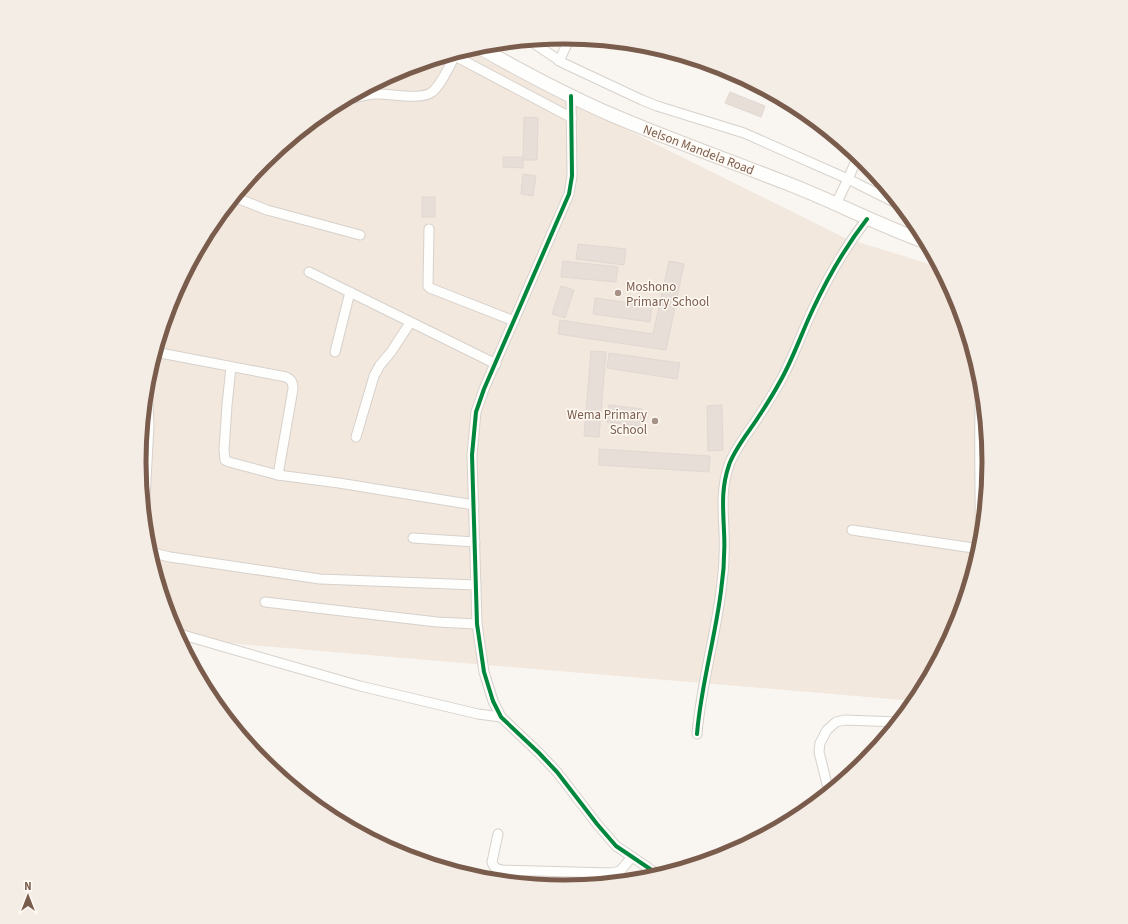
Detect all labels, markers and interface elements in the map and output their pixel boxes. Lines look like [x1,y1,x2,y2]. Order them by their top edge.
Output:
street label: Nelson Mandela Road [641,120,757,179]
place label: Moshono Primary School [626,278,709,311]
marker: Moshono Primary School [613,288,623,298]
place label: Wema Primary School [567,406,647,439]
marker: Wema Primary School [650,416,660,426]
north arrow [8,876,48,916]
text: N [24,879,32,894]

